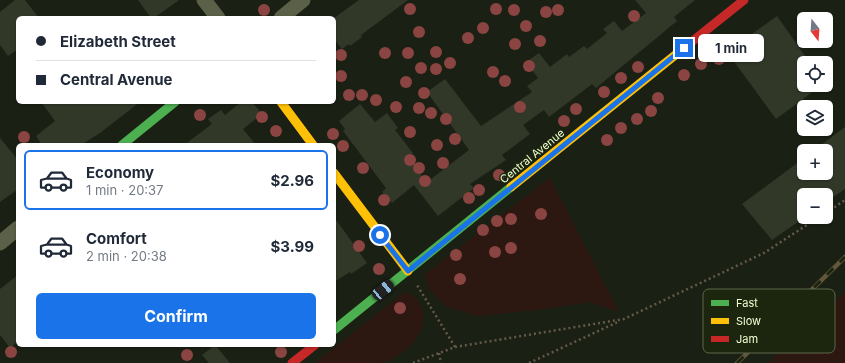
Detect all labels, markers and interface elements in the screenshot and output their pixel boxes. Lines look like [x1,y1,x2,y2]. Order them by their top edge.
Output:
north arrow [797,12,833,48]
map controls [797,12,833,224]
text: Elizabeth Street [60,32,176,51]
callout: 1 min [698,34,764,62]
route end [675,39,693,57]
text: 1 min [715,40,747,56]
button: locate [797,56,833,92]
text: Central Avenue [60,70,173,89]
button: layers [797,100,833,136]
street label: Central Avenue [497,126,567,186]
button: + [797,144,833,180]
icon: car [38,162,74,198]
text: Economy [86,163,154,182]
text: $2.96 [270,171,314,190]
text: 1 min · 20:37 [86,182,163,198]
button: − [797,188,833,224]
route start [371,226,389,244]
icon: car [38,228,74,264]
text: Comfort [86,229,147,248]
text: $3.99 [271,237,314,256]
text: 2 min · 20:38 [86,248,167,264]
car [370,278,396,302]
legend [703,289,835,353]
button: Confirm [36,293,316,339]
text: Fast [736,296,758,310]
text: Slow [736,314,761,328]
text: Jam [736,332,758,346]

